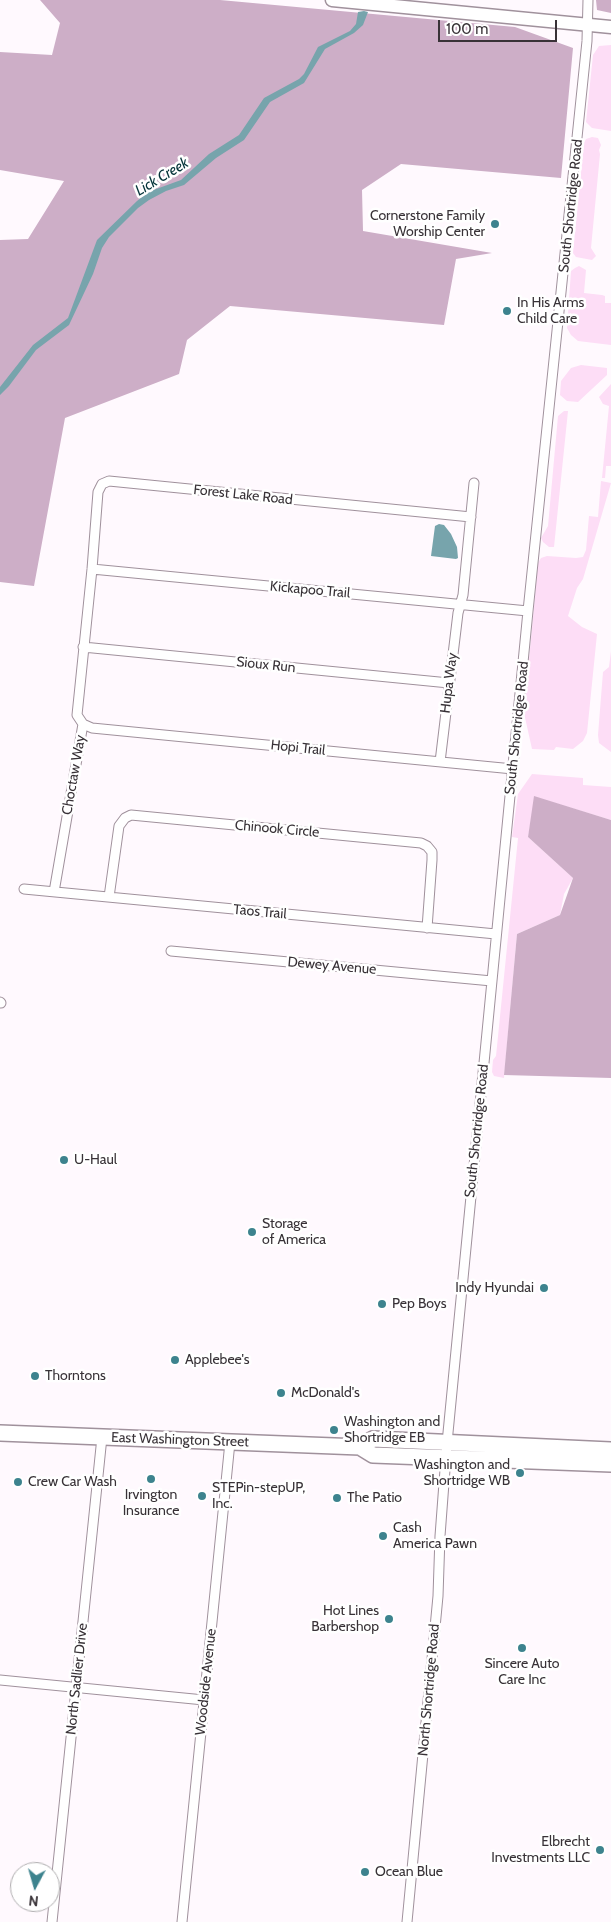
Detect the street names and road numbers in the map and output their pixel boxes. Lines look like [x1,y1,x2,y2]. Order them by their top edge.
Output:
street label: South Shortridge Road [556,138,586,274]
street label: Forest Lake Road [192,481,294,509]
street label: Kickapoo Trail [269,578,351,602]
street label: Hupa Way [437,652,461,714]
street label: Sioux Run [236,654,296,676]
street label: South Shortridge Road [502,660,532,796]
street label: Choctaw Way [59,734,89,816]
street label: Hopi Trail [270,737,326,759]
street label: Chinook Circle [234,817,320,841]
street label: Taos Trail [233,901,287,923]
street label: Dewey Avenue [287,954,377,978]
street label: South Shortridge Road [462,1063,492,1199]
street label: East Washington Street [111,1429,249,1451]
street label: North Sadlier Drive [63,1622,91,1736]
street label: North Shortridge Road [415,1623,443,1757]
street label: Woodside Avenue [192,1628,220,1736]

